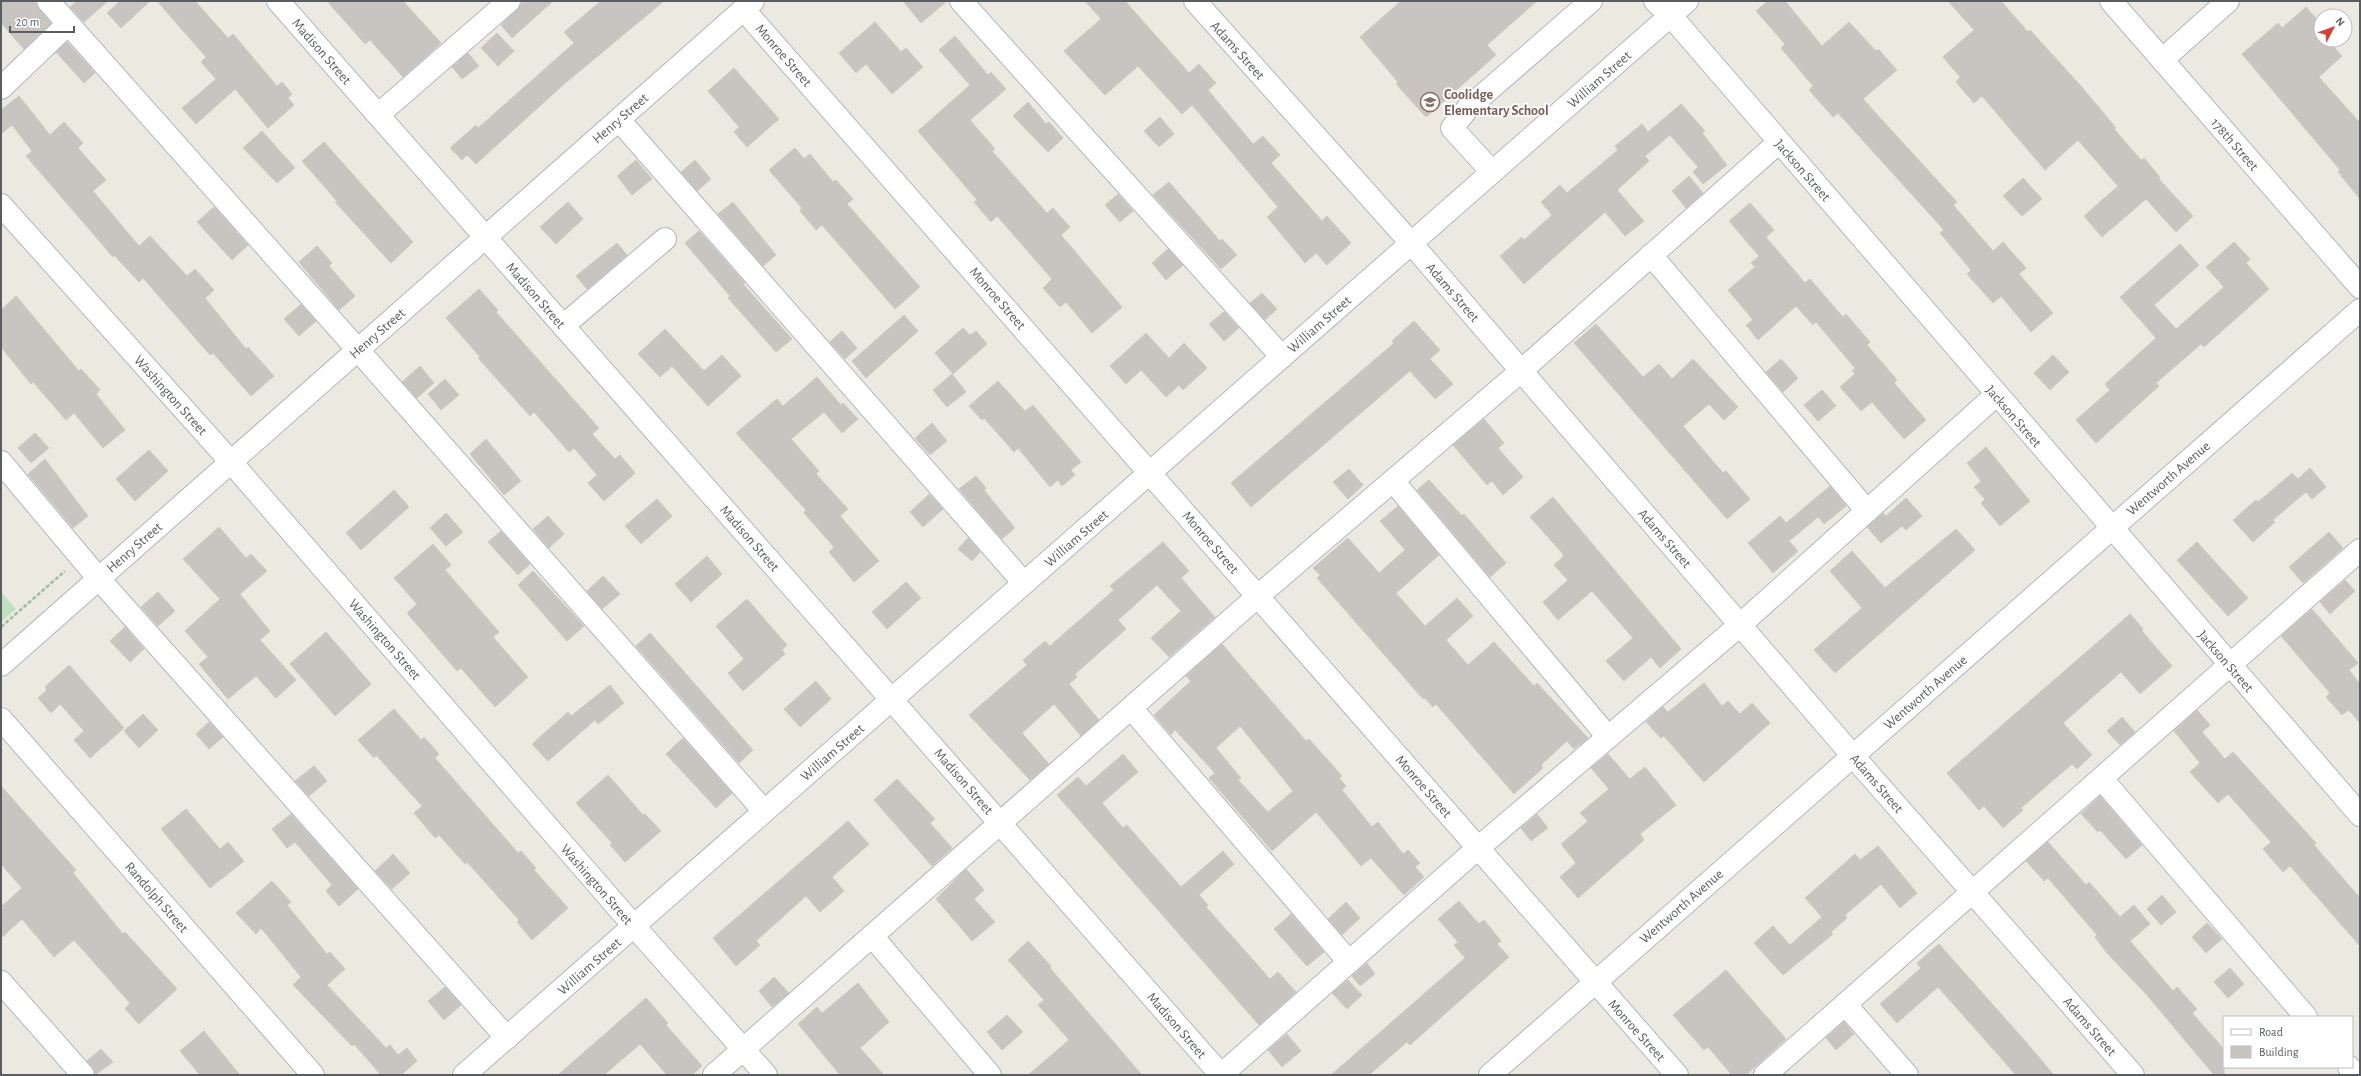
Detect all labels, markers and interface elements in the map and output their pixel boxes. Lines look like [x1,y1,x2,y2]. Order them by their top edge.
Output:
scale bar [10,8,74,34]
north arrow [2313,8,2353,48]
text: N [2334,15,2347,28]
text: 20 m [16,16,39,28]
street label: Madison Street [289,16,354,88]
street label: Adams Street [1208,19,1267,83]
street label: Monroe Street [752,22,814,90]
street label: William Street [1565,48,1634,111]
place label: Coolidge Elementary School [1444,88,1549,118]
street label: Henry Street [590,91,652,147]
school or university icon: Coolidge Elementary School [1419,91,1441,113]
street label: 178th Street [2208,116,2261,174]
street label: Jackson Street [1772,137,1833,205]
street label: Madison Street [503,260,568,332]
street label: Adams Street [1423,260,1482,325]
street label: Monroe Street [966,265,1028,333]
street label: William Street [1285,293,1354,356]
street label: Henry Street [347,306,409,362]
street label: Washington Street [131,353,210,438]
street label: Jackson Street [1983,383,2044,451]
street label: Wentworth Avenue [2124,439,2213,519]
street label: Madison Street [717,503,782,575]
street label: Adams Street [1635,506,1694,571]
street label: William Street [1042,507,1111,570]
street label: Monroe Street [1179,509,1241,577]
street label: Henry Street [104,520,166,576]
street label: Washington Street [346,597,423,683]
street label: Jackson Street [2195,628,2256,696]
street label: Wentworth Avenue [1881,653,1970,733]
street label: William Street [798,721,867,784]
street label: Madison Street [931,746,996,818]
street label: Adams Street [1847,751,1906,816]
street label: Monroe Street [1392,753,1454,821]
street label: Washington Street [558,842,635,928]
street label: Randolph Street [122,860,191,936]
street label: Wentworth Avenue [1637,867,1726,947]
street label: William Street [555,935,624,998]
street label: Madison Street [1144,990,1209,1062]
street label: Adams Street [2060,994,2119,1059]
street label: Monroe Street [1605,997,1668,1065]
legend [2223,1016,2353,1068]
text: Road [2259,1026,2283,1038]
text: Building [2259,1046,2299,1058]

